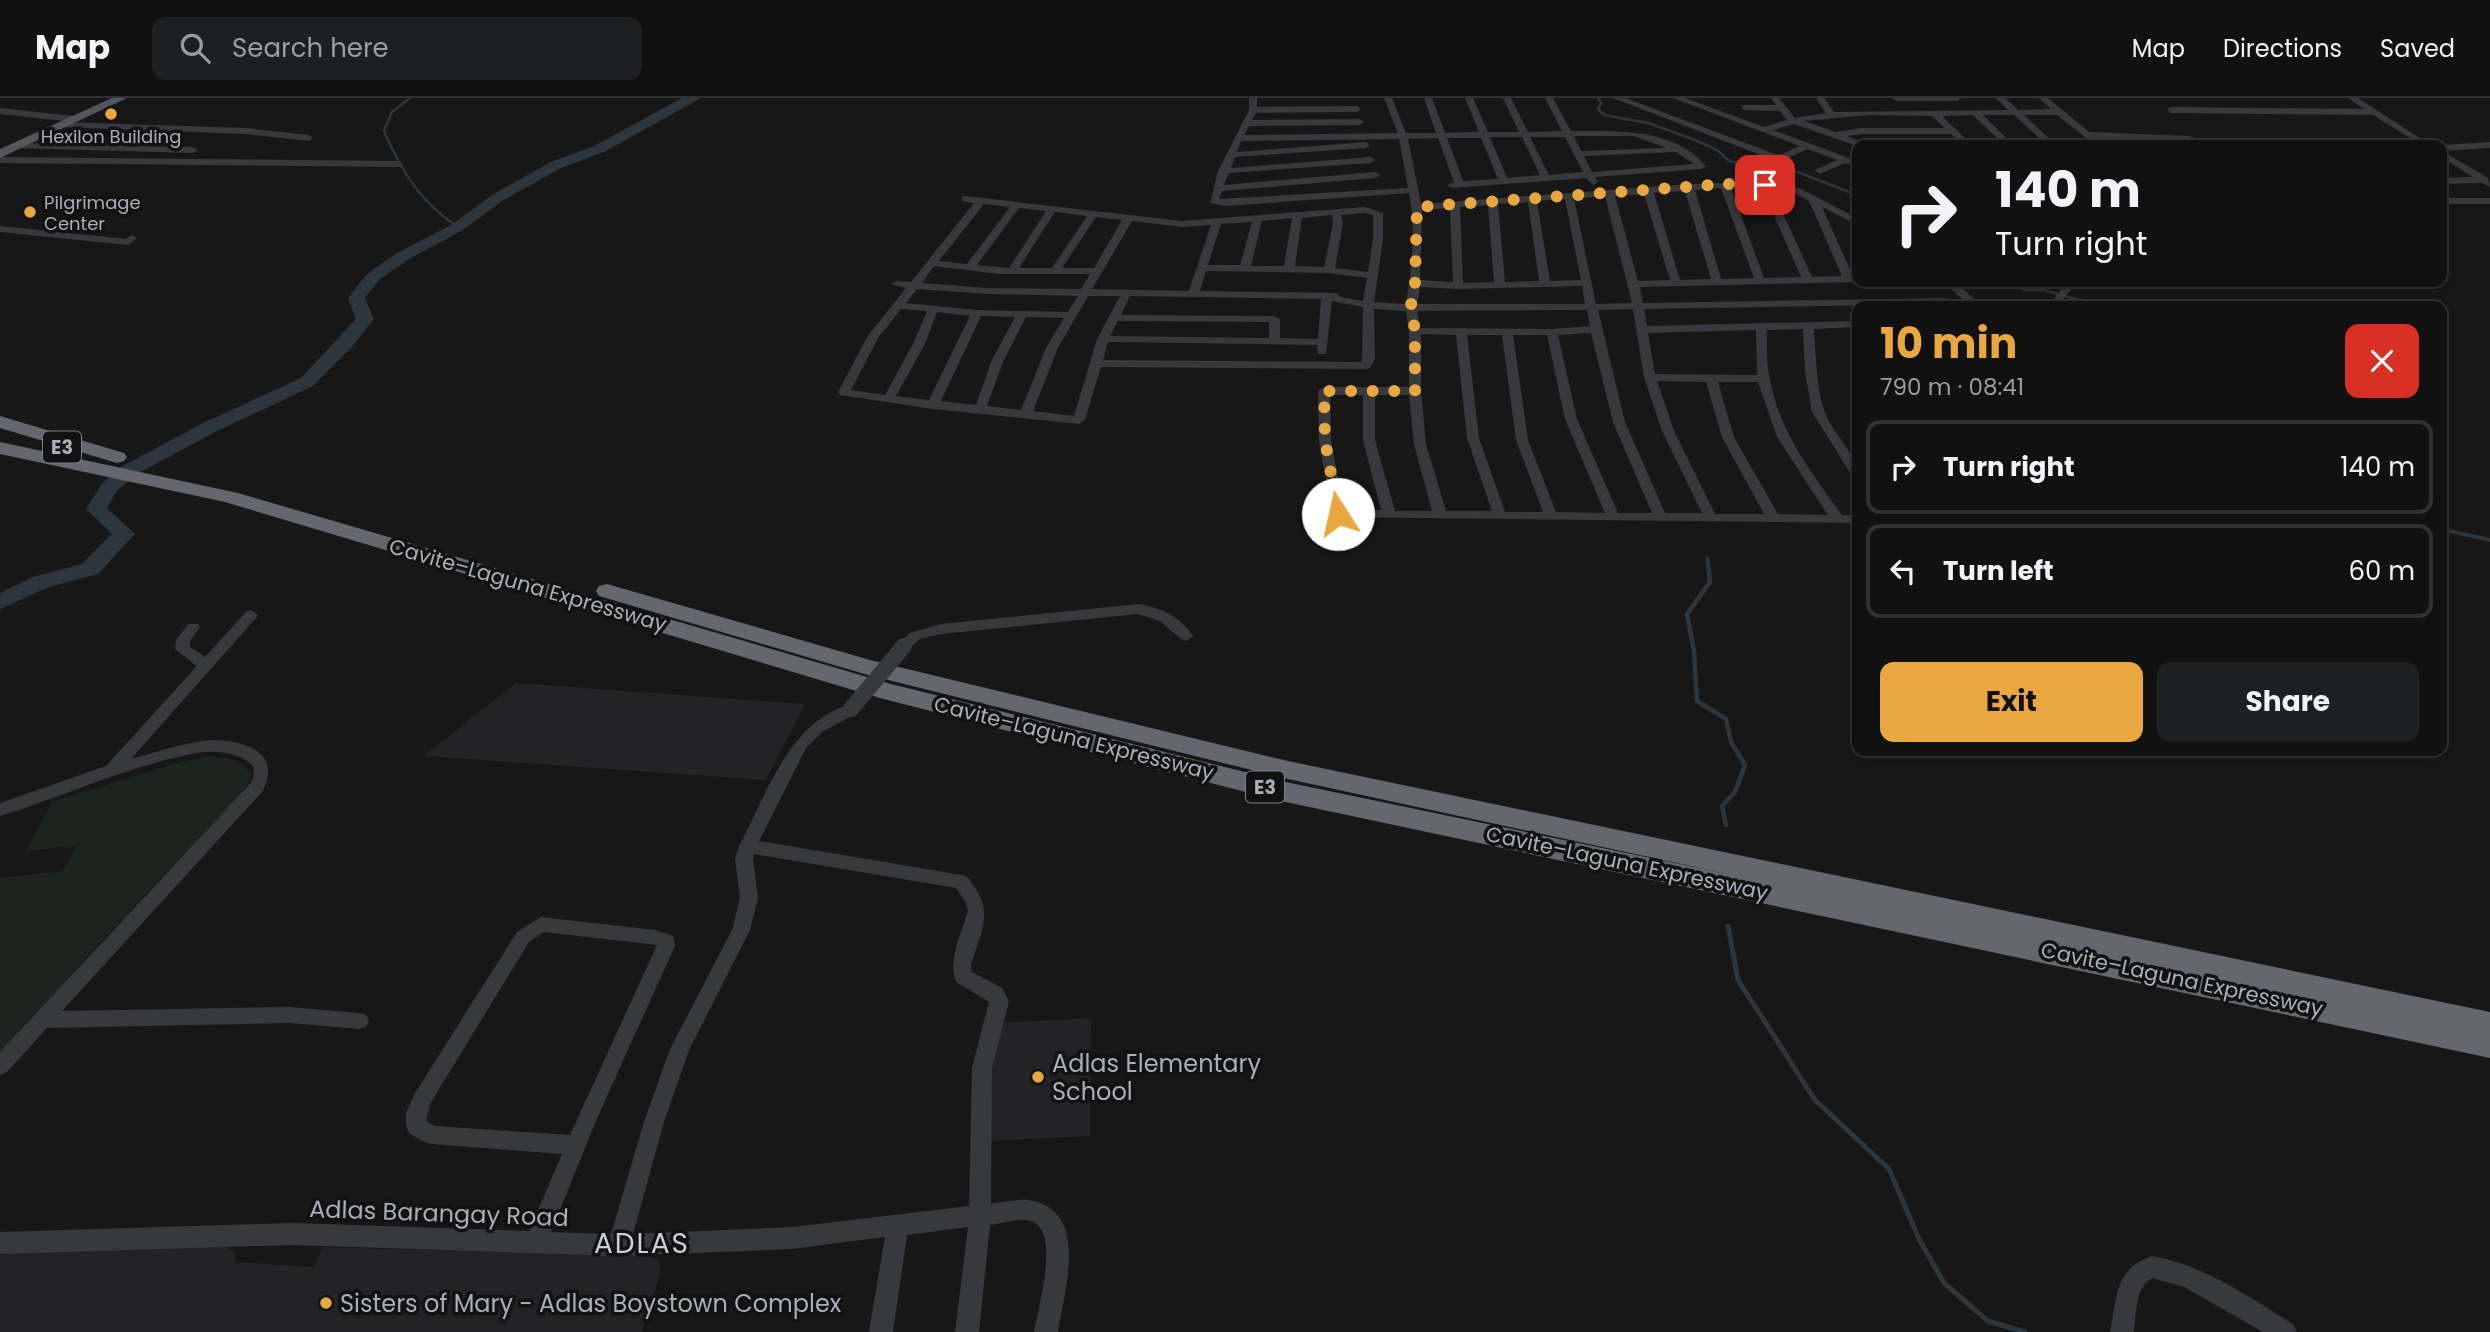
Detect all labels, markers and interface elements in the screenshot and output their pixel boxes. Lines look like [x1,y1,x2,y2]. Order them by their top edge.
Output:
search box [152,17,642,80]
text: Map [35,24,110,71]
icon: search [176,29,214,67]
text: Search here [232,30,389,66]
text: Map [2132,32,2185,65]
text: Directions [2223,32,2342,65]
text: Saved [2380,32,2455,65]
marker: Hexilon Building [103,106,119,122]
place label: Hexilon Building [41,124,181,149]
pin [1735,155,1795,215]
text: 140 m [1995,156,2141,224]
icon: arrive [1746,166,1784,204]
icon: right [1880,168,1971,259]
place label: Pilgrimage Center [44,190,141,236]
marker: Pilgrimage Center [22,204,38,220]
text: Turn right [1995,221,2147,266]
text: 10 min [1880,314,2017,373]
button: close [2345,324,2419,398]
text: 790 m · 08:41 [1880,371,2024,403]
road number: E3 [43,432,81,462]
icon: right [1884,448,1922,486]
text: Turn right [1943,449,2075,485]
text: 140 m [2340,449,2415,485]
position arrow [1301,477,1375,551]
street label: Cavite–Laguna Expressway [386,531,670,639]
icon: left [1884,552,1922,590]
text: Turn left [1943,553,2054,589]
text: 60 m [2348,553,2415,589]
button: Exit [1880,662,2143,742]
button: Share [2157,662,2419,742]
street label: Cavite–Laguna Expressway [931,689,1217,787]
road number: E3 [1246,772,1284,802]
street label: Cavite–Laguna Expressway [1483,819,1771,907]
street label: Cavite–Laguna Expressway [2038,935,2326,1023]
place label: Adlas Elementary School [1052,1047,1261,1108]
marker: Adlas Elementary School [1030,1069,1046,1085]
street label: Adlas Barangay Road [309,1192,569,1234]
district label: ADLAS [594,1224,690,1263]
place label: Sisters of Mary - Adlas Boystown Complex [340,1287,842,1320]
marker: Sisters of Mary - Adlas Boystown Complex [318,1295,334,1311]

